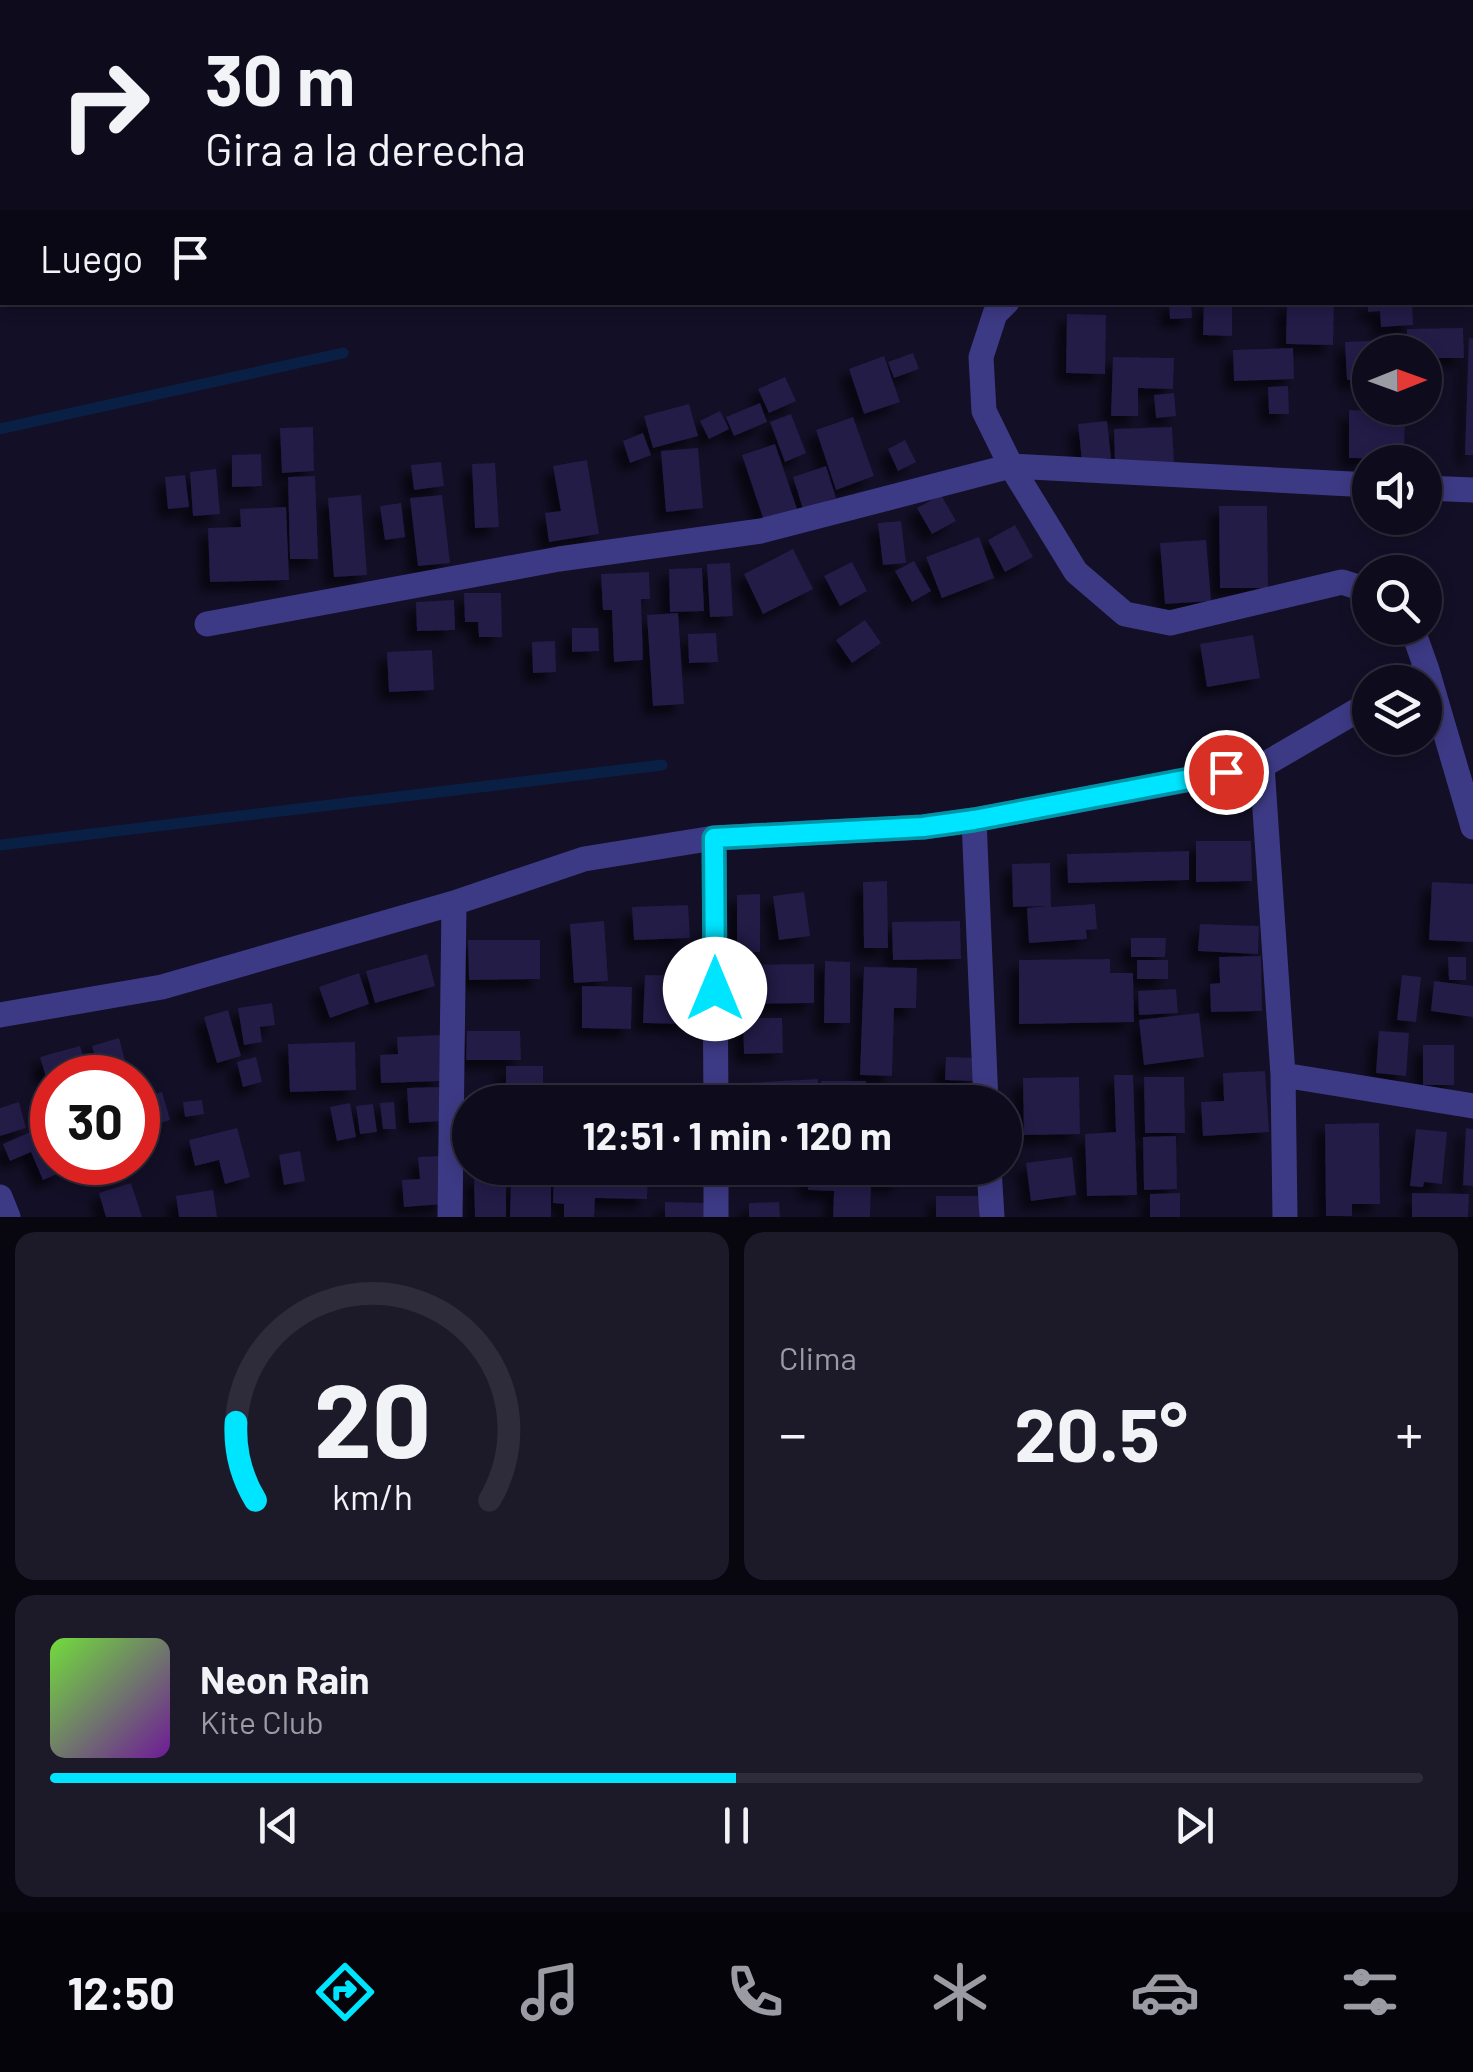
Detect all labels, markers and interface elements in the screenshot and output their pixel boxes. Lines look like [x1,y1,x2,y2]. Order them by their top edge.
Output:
text: 30 m [205,36,355,120]
icon: right [40,40,170,170]
text: Gira a la derecha [205,121,526,175]
icon: arrive [163,230,218,285]
text: Luego [40,235,143,281]
north arrow [1352,335,1442,425]
map controls [1352,335,1442,755]
button: sound [1352,445,1442,535]
button: search [1352,555,1442,645]
button: layers [1352,665,1442,755]
pin [1184,730,1269,815]
icon: arrive [1199,745,1254,800]
position arrow [663,937,767,1041]
speed limit sign: 30 [30,1055,160,1185]
text: 12:51 · 1 min · 120 m [582,1112,892,1158]
text: Clima [779,1338,857,1376]
text: 20 [313,1354,431,1479]
text: 20.5° [1014,1387,1188,1477]
text: − [779,1399,807,1465]
text: + [1395,1399,1423,1465]
text: km/h [332,1474,412,1517]
text: Neon Rain [200,1656,369,1702]
text: Kite Club [200,1702,324,1740]
icon: previous [251,1798,306,1853]
icon: pause [709,1798,764,1853]
icon: next [1167,1798,1222,1853]
icon: directions [310,1957,380,2027]
icon: music [515,1957,585,2027]
icon: phone [720,1957,790,2027]
icon: climate [925,1957,995,2027]
icon: car [1130,1957,1200,2027]
icon: filters [1335,1957,1405,2027]
text: 12:50 [68,1965,175,2019]

